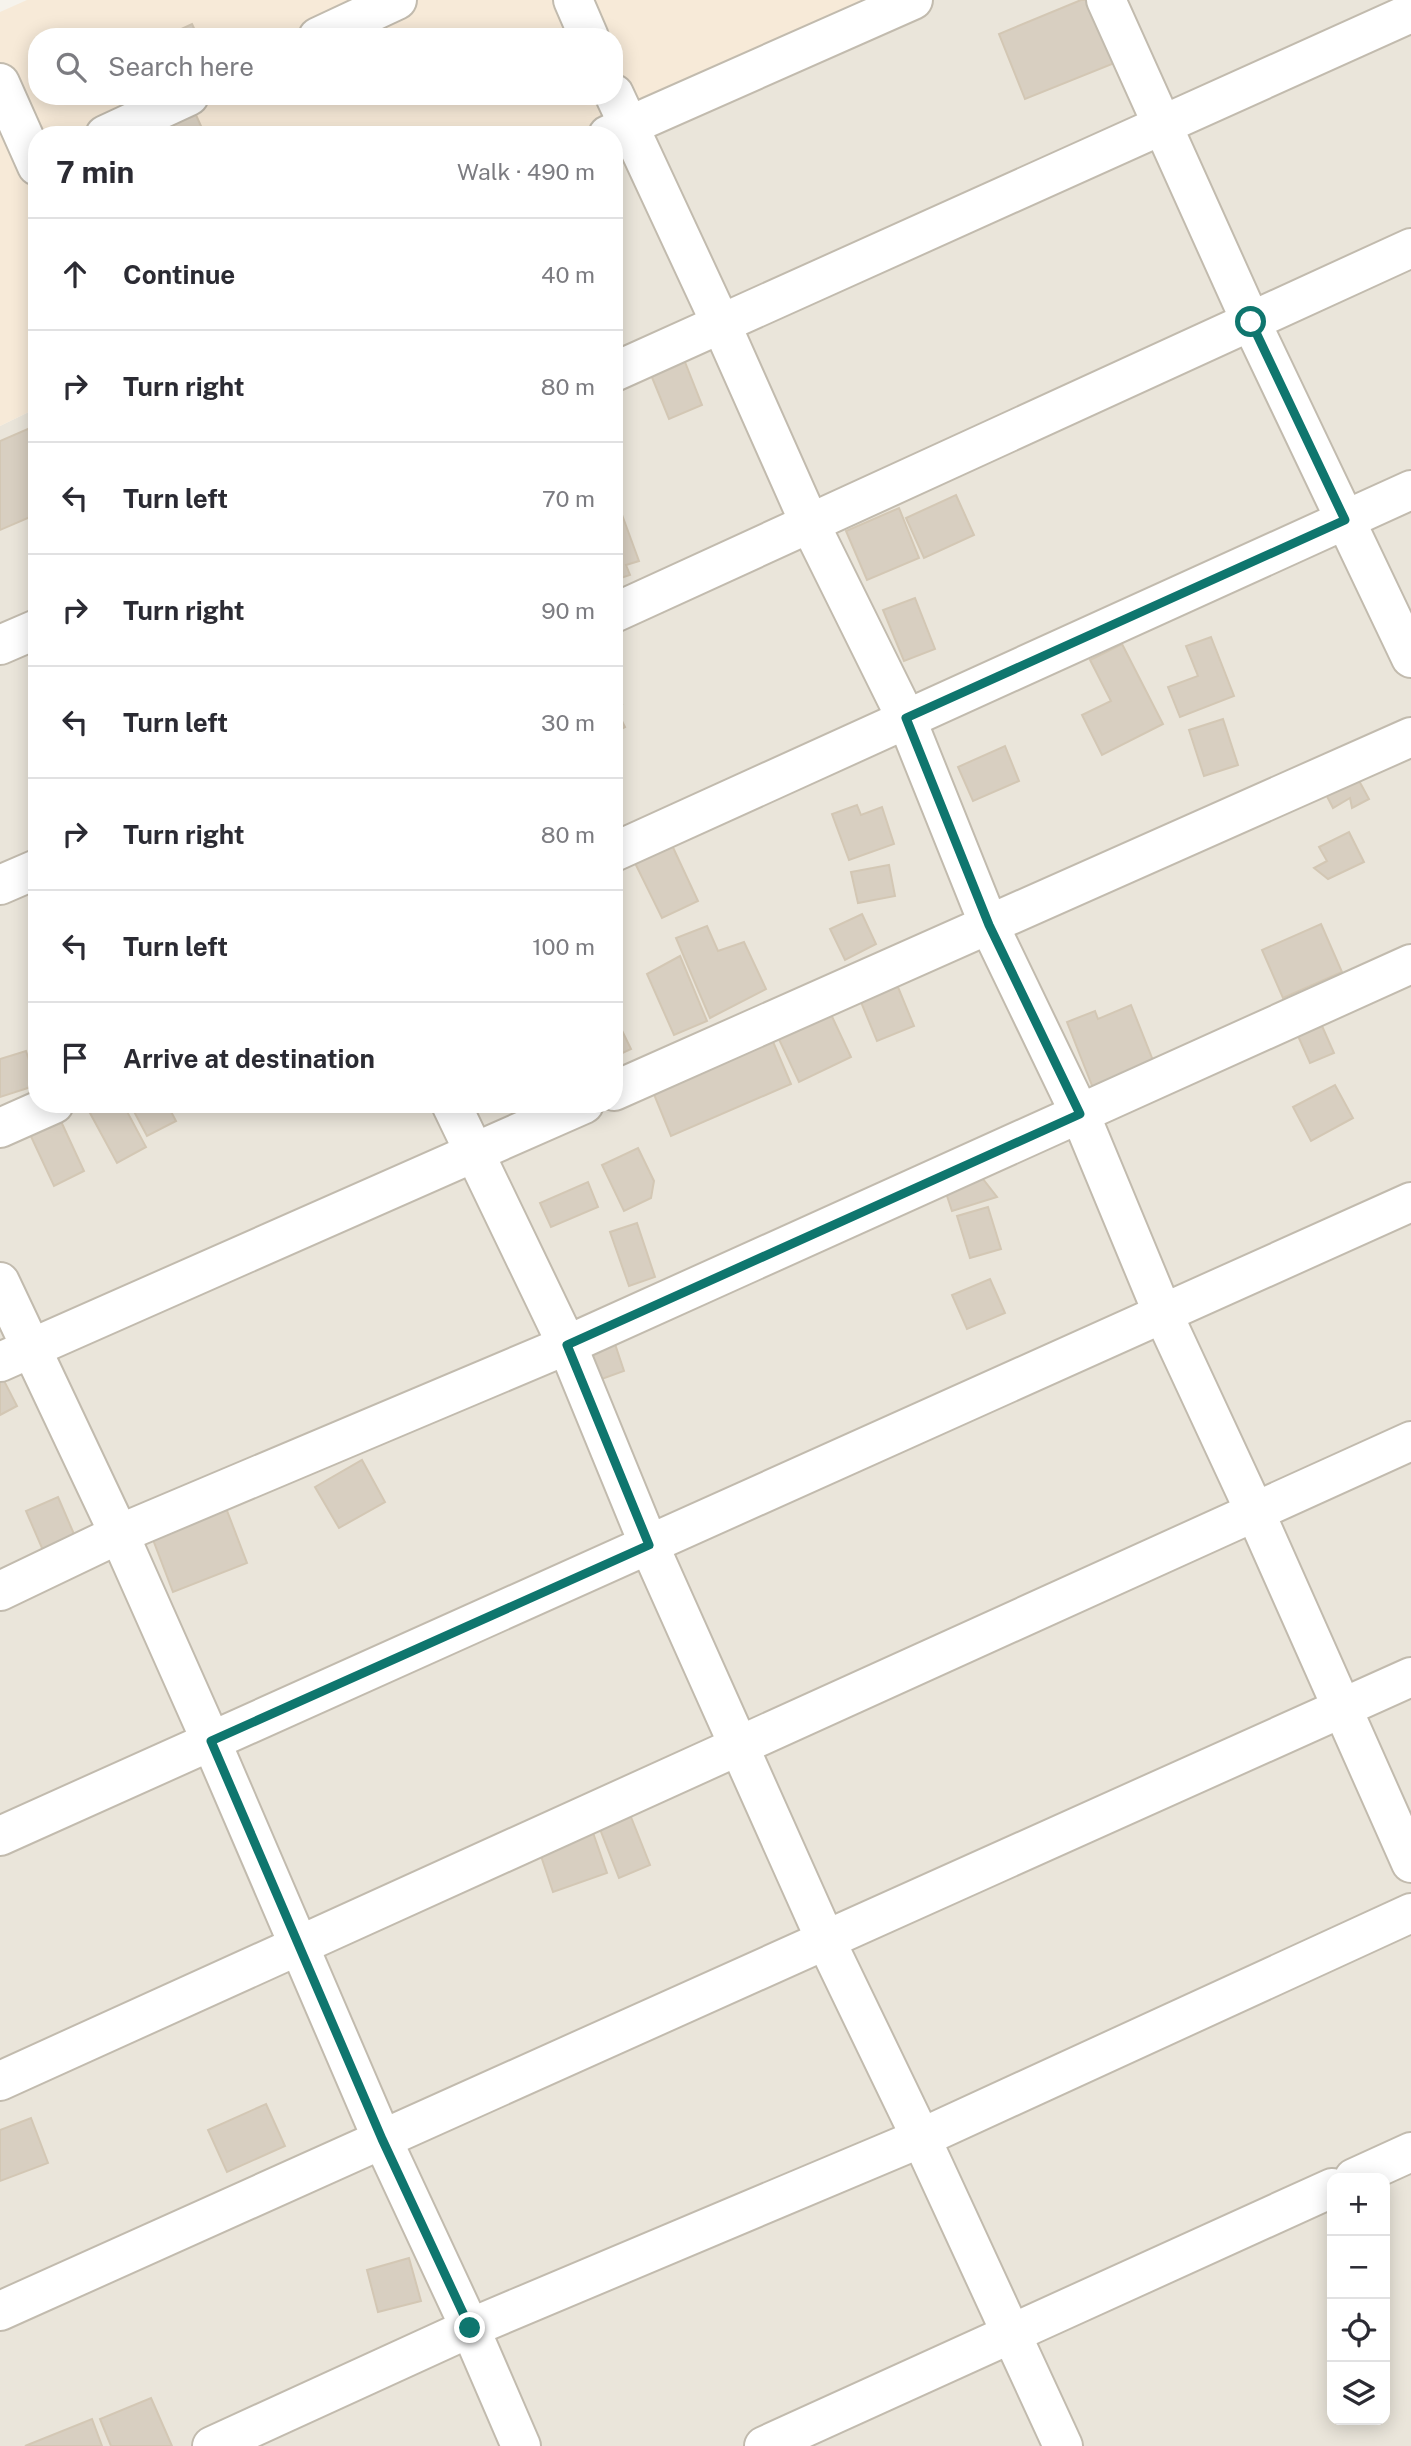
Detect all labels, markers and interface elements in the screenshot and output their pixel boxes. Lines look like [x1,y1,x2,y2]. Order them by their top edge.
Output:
search box [28,28,623,105]
icon: search [52,48,90,86]
text: Search here [108,51,254,82]
text: 7 min [56,154,134,190]
text: Walk · 490 m [457,158,595,185]
icon: ahead [56,255,94,293]
text: Continue [123,259,235,290]
text: 40 m [541,261,595,288]
route start [1235,306,1266,337]
icon: right [56,367,94,405]
text: Turn right [123,371,245,402]
text: 80 m [541,373,595,400]
icon: left [56,479,94,517]
text: Turn left [123,483,228,514]
text: 70 m [542,485,595,512]
icon: right [56,591,94,629]
text: Turn right [123,595,245,626]
text: 90 m [541,597,595,624]
icon: left [56,703,94,741]
text: Turn left [123,707,228,738]
text: 30 m [541,709,595,736]
icon: right [56,815,94,853]
text: Turn right [123,819,245,850]
text: 80 m [541,821,595,848]
icon: left [56,927,94,965]
text: Turn left [123,931,228,962]
text: 100 m [532,933,595,960]
icon: arrive [56,1039,94,1077]
text: Arrive at destination [123,1043,375,1074]
map controls [1327,2173,1390,2425]
button: + [1327,2173,1390,2236]
button: − [1327,2236,1390,2299]
button: locate [1327,2299,1390,2362]
route end [454,2312,485,2343]
button: layers [1327,2362,1390,2425]

